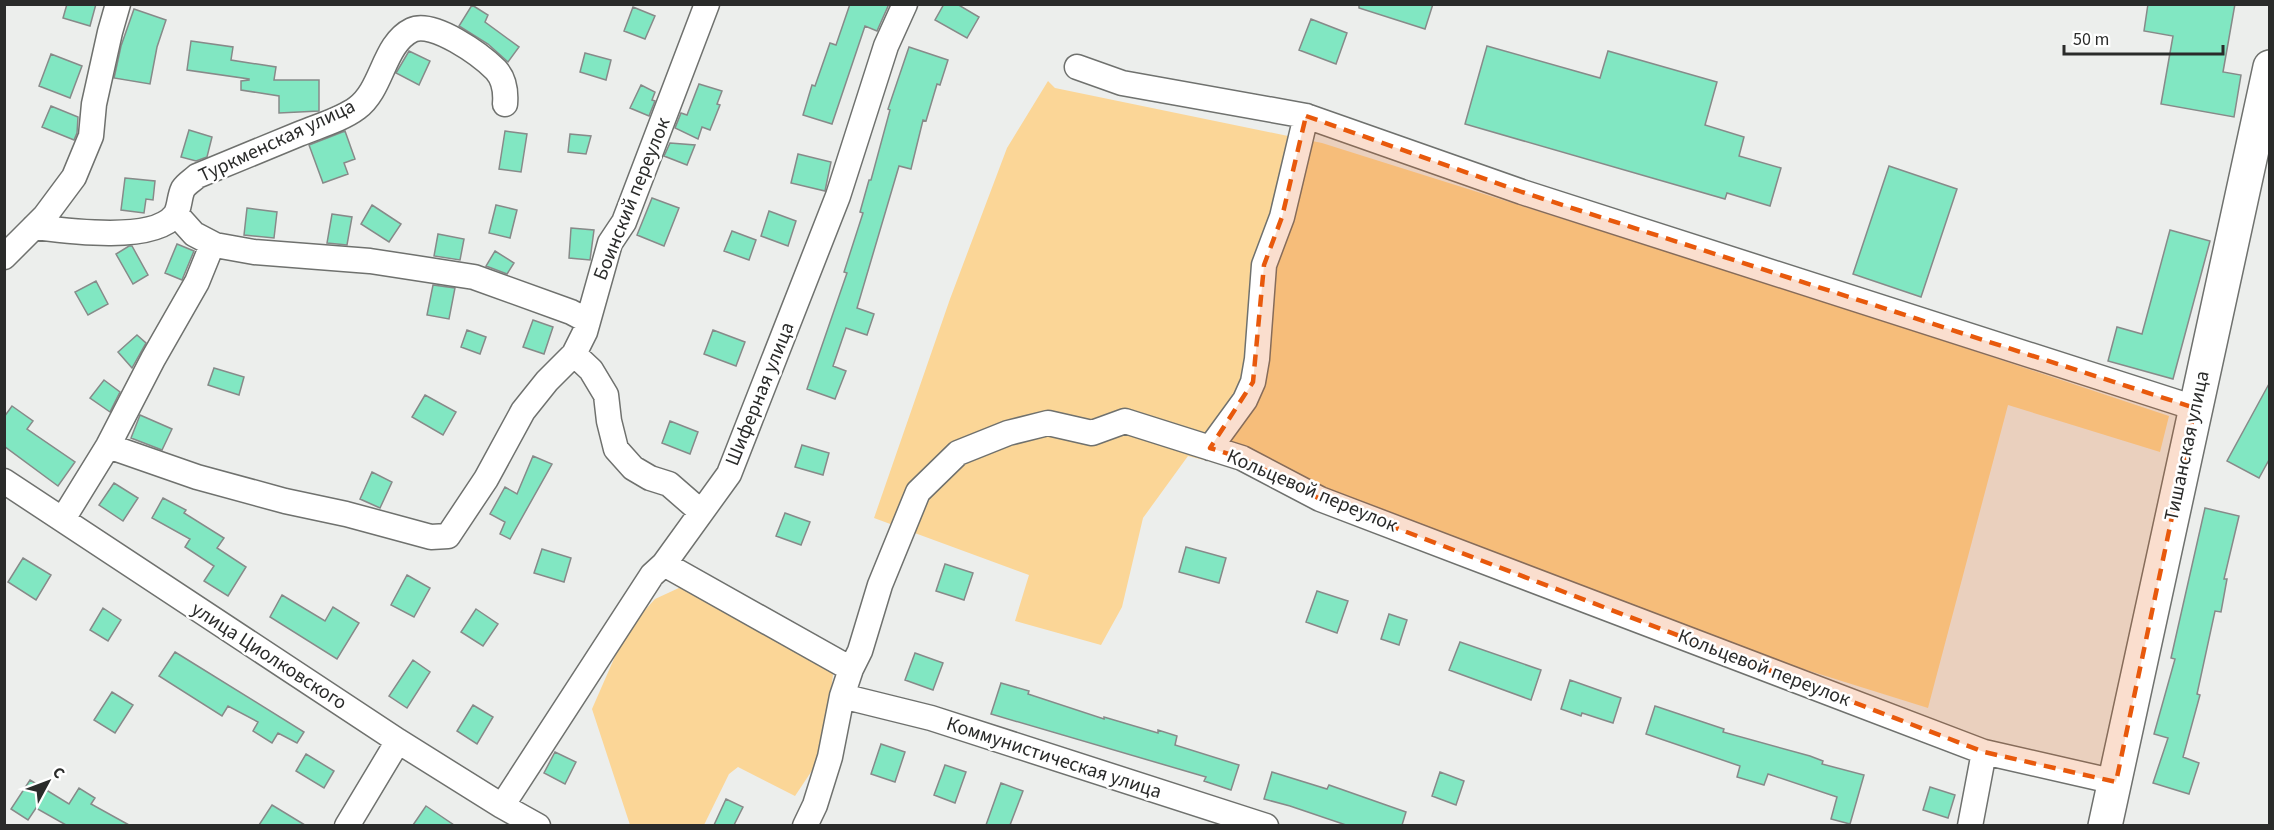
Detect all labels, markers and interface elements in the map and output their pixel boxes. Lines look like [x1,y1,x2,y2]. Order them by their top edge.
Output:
scale bar [2064,18,2223,56]
text: 50 m [2073,27,2109,52]
street label: Туркменская улица [194,92,360,190]
street label: Боинский переулок [587,113,677,285]
street label: Шиферная улица [718,318,802,470]
street label: Тишанская улица [2157,368,2217,524]
street label: Кольцевой переулок [1222,442,1402,540]
street label: улица Циолковского [186,595,352,717]
street label: Кольцевой переулок [1674,622,1854,714]
street label: Коммунистическая улица [943,710,1165,806]
north arrow [18,752,78,812]
text: С [47,762,70,784]

